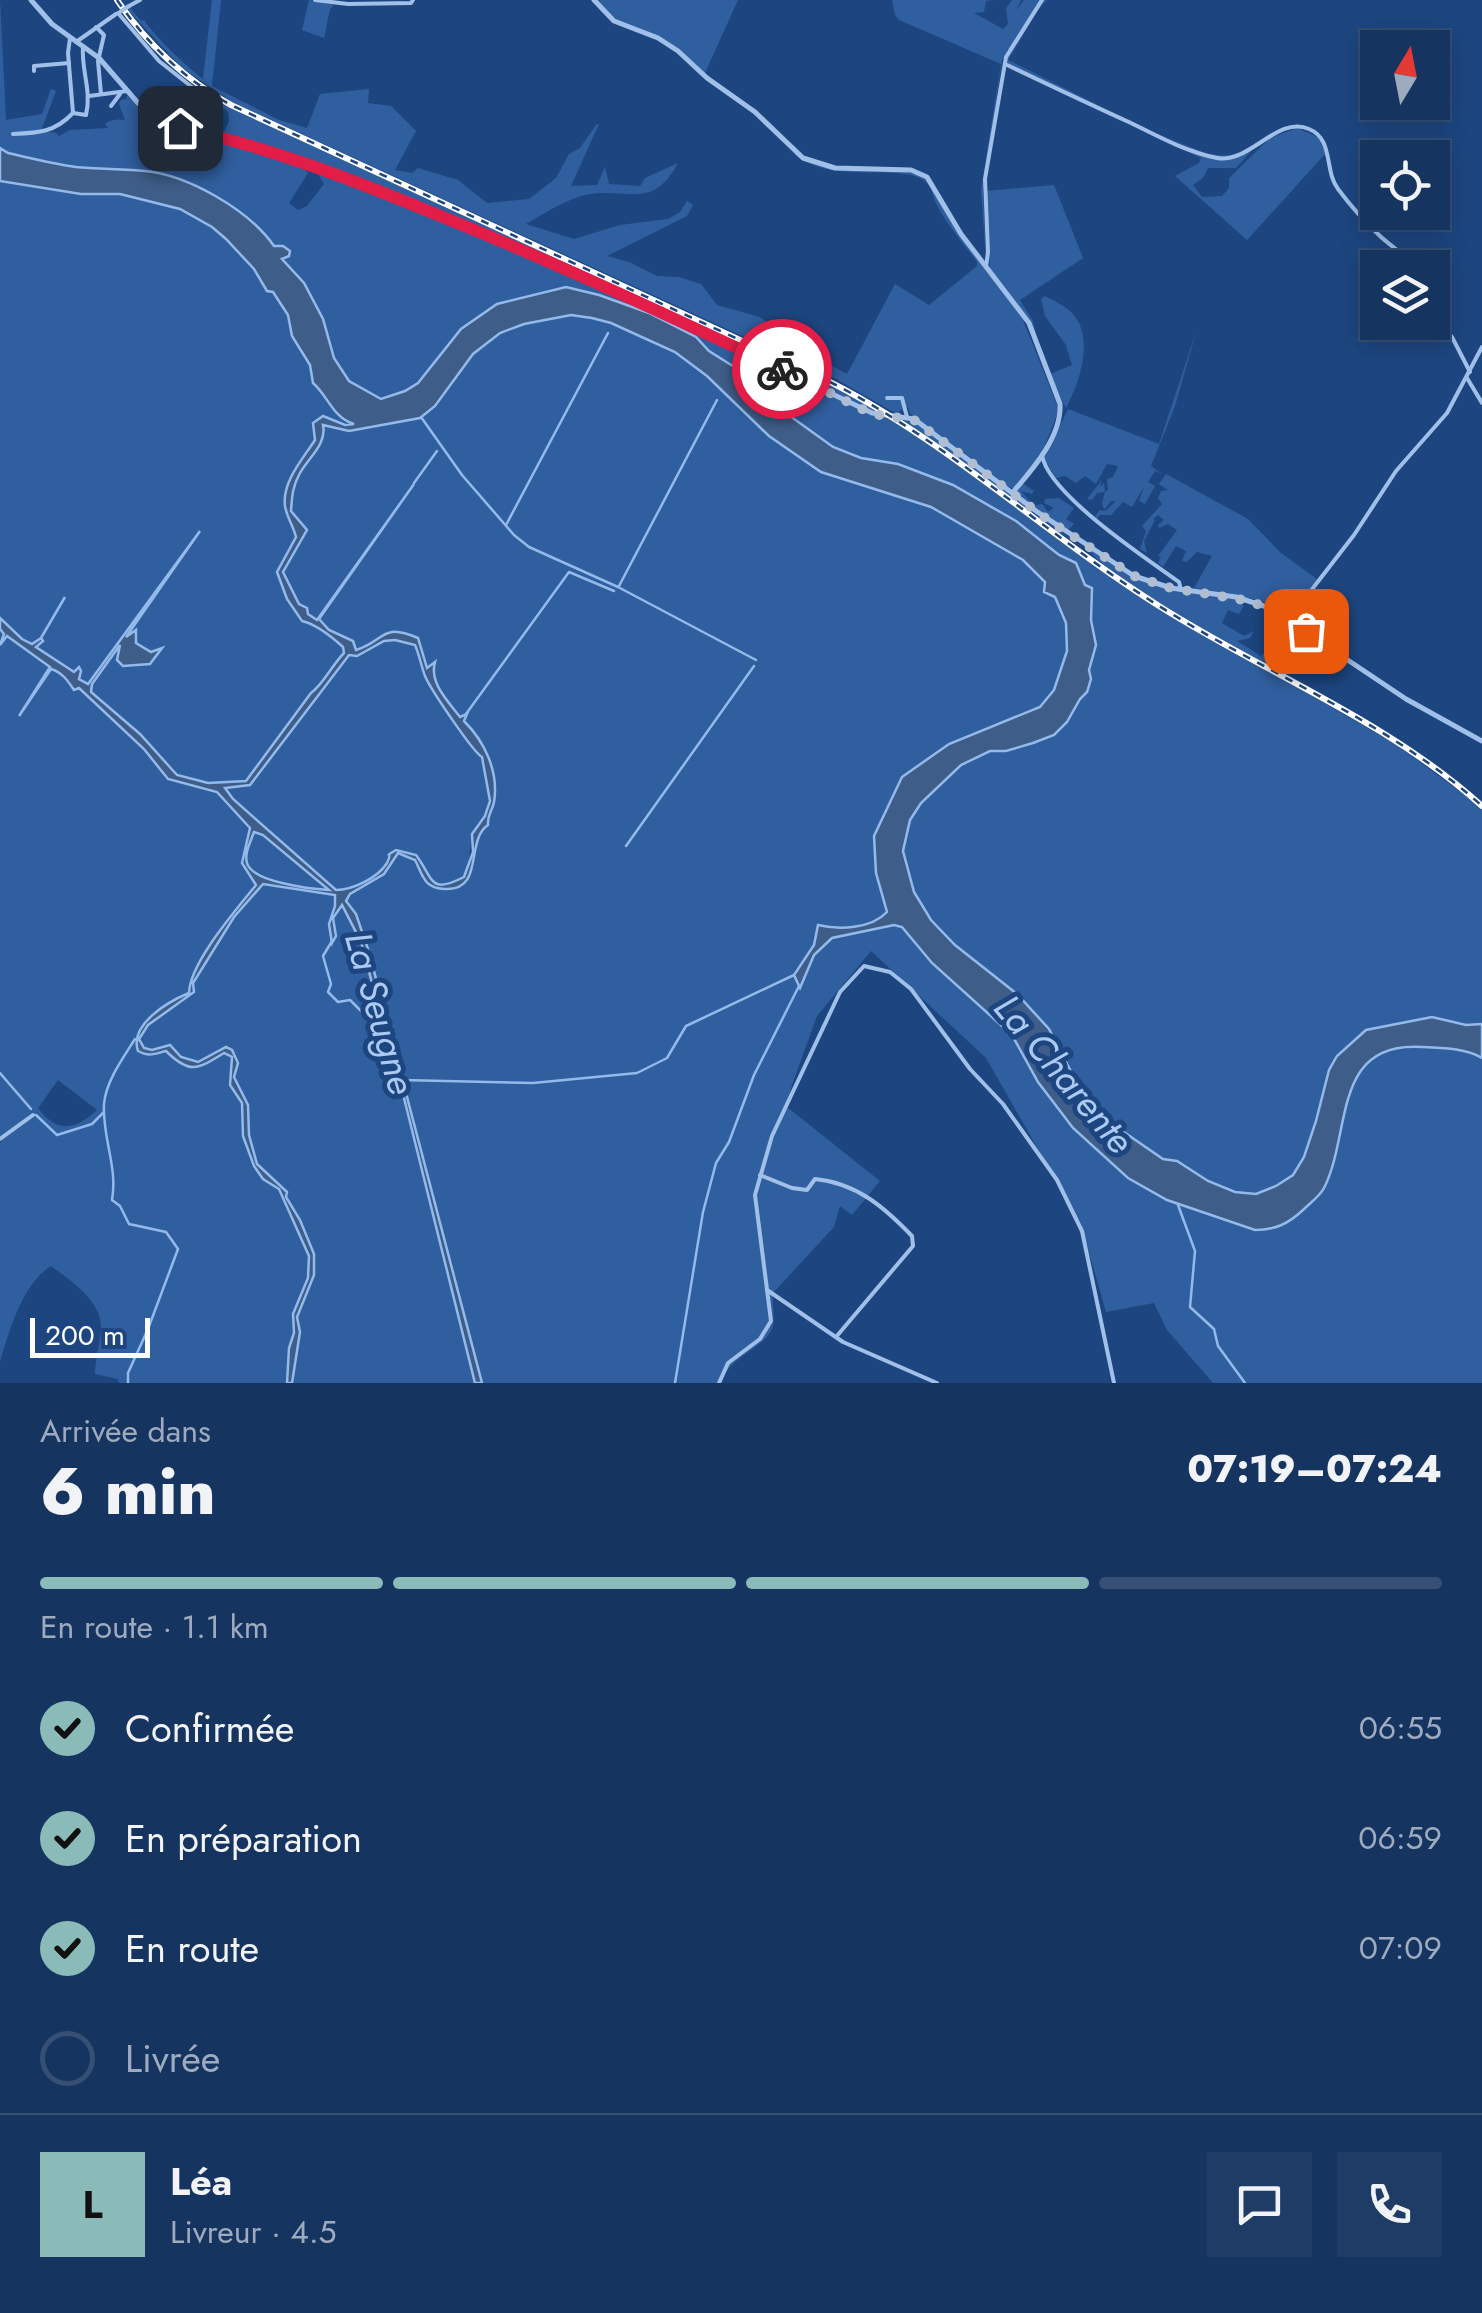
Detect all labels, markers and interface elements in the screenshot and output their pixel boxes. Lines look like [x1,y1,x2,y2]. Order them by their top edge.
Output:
north arrow [1360,30,1450,120]
map controls [1360,30,1450,340]
pin [138,86,223,171]
icon: home [153,101,208,156]
button: locate [1360,140,1450,230]
button: layers [1360,250,1450,340]
courier [732,319,832,419]
icon: bike [755,342,810,397]
pin [1264,589,1349,674]
icon: bag [1279,604,1334,659]
water label: La Seugne [331,925,430,1101]
water label: La Charente [981,982,1147,1165]
scale bar [30,1313,150,1358]
text: 200 m [45,1315,125,1356]
text: Arrivée dans [40,1408,211,1454]
text: 07:19–07:24 [1187,1441,1442,1496]
text: 6 min [40,1444,216,1538]
text: En route · 1.1 km [40,1604,269,1650]
icon: check [40,1701,95,1756]
text: Confirmée [125,1701,294,1756]
text: 06:55 [1359,1705,1442,1751]
icon: check [40,1811,95,1866]
text: En préparation [125,1811,362,1866]
text: 06:59 [1358,1815,1442,1861]
icon: check [40,1921,95,1976]
text: En route [125,1921,259,1976]
text: 07:09 [1359,1925,1442,1971]
text: Livrée [125,2031,220,2086]
button: chat [1207,2152,1312,2257]
button: phone [1337,2152,1442,2257]
text: Léa [170,2154,232,2209]
text: L [82,2177,103,2232]
text: Livreur · 4.5 [170,2209,337,2255]

